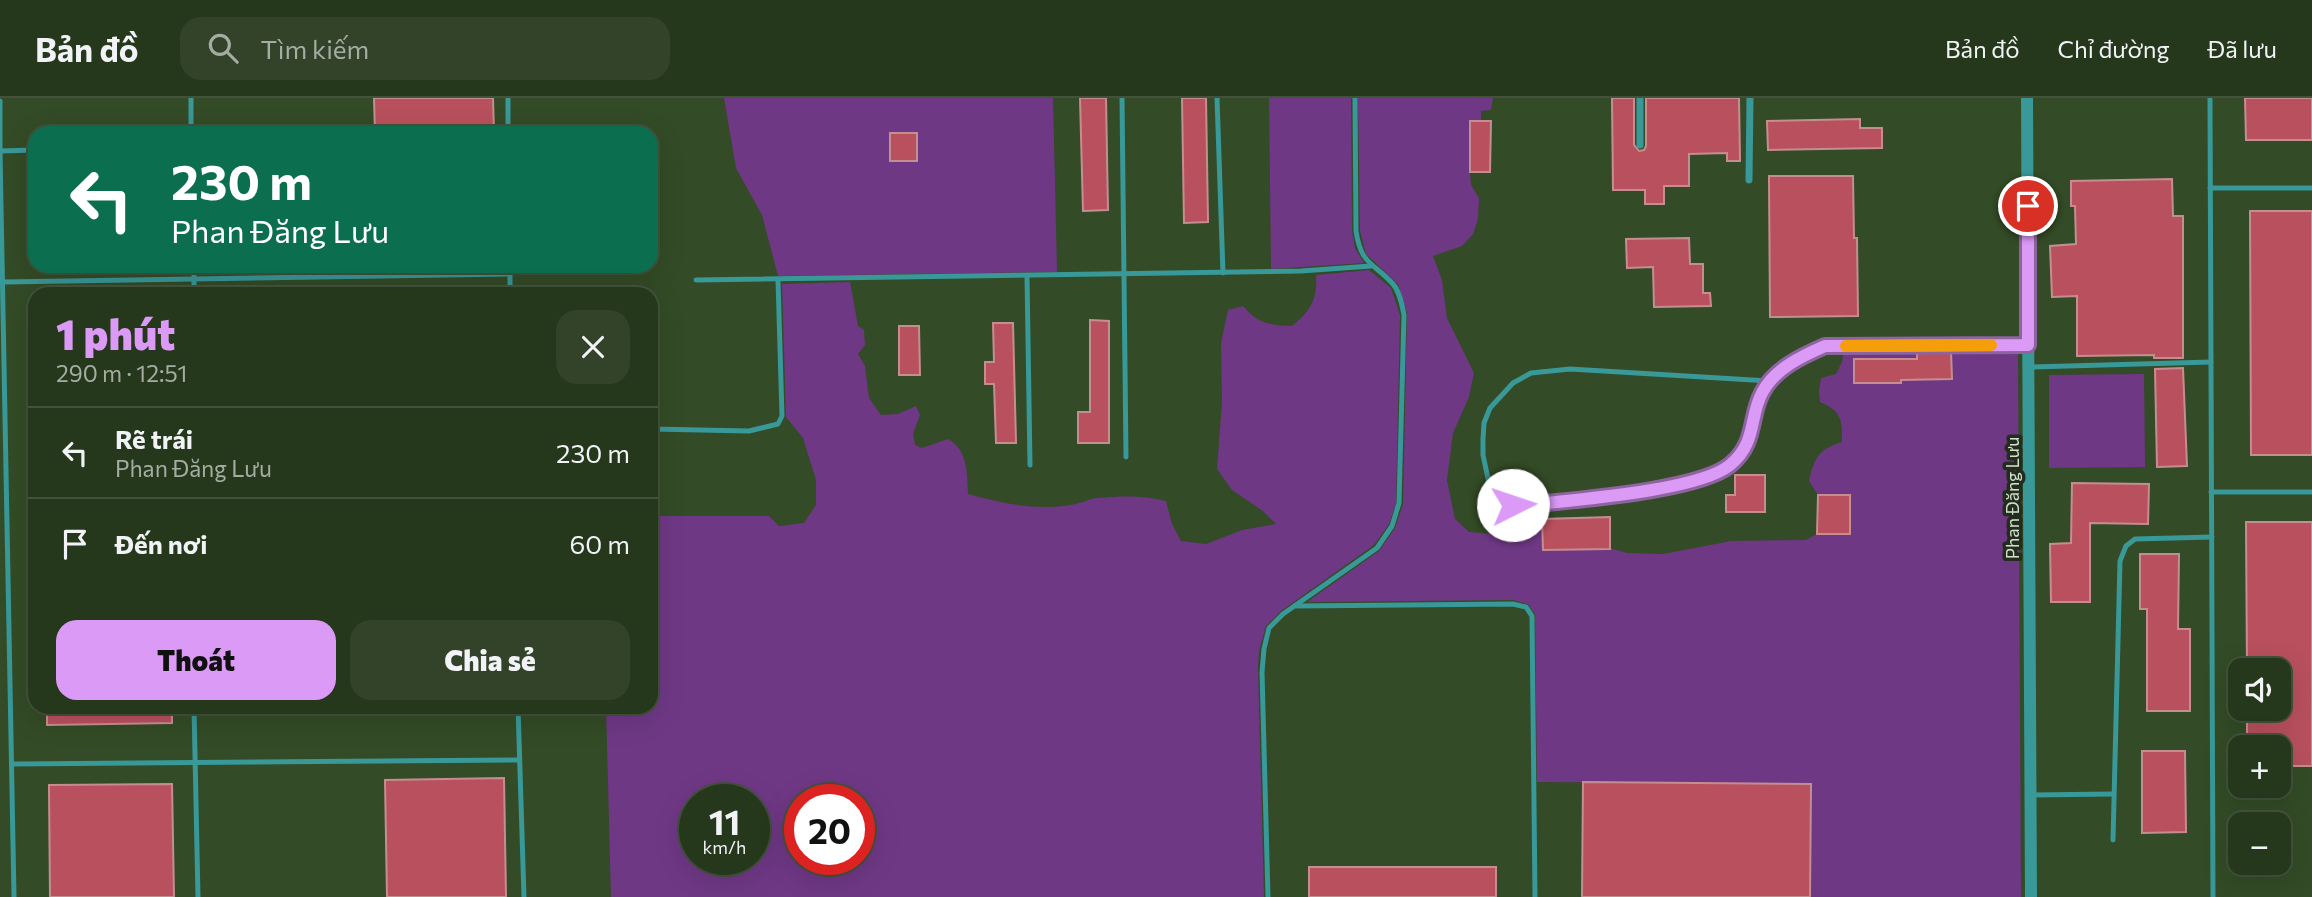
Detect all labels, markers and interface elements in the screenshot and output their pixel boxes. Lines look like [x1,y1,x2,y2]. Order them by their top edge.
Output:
search box [180,17,670,80]
text: Bản đồ [35,28,138,69]
icon: search [204,29,242,67]
text: Tìm kiếm [260,33,369,64]
text: Bản đồ [1945,34,2020,63]
text: Chỉ đường [2058,34,2169,63]
text: Đã lưu [2207,34,2277,63]
text: 230 m [171,150,312,210]
icon: left [56,154,147,245]
pin [1998,176,2058,236]
icon: arrive [2009,187,2047,225]
text: Phan Đăng Lưu [171,210,389,250]
text: 1 phút [56,307,175,359]
button: close [556,310,630,384]
text: 290 m · 12:51 [56,359,187,387]
text: Rẽ trái [115,423,193,454]
icon: left [56,434,94,472]
text: 230 m [556,437,630,468]
street label: Phan Đăng Lưu [2001,437,2023,559]
text: Phan Đăng Lưu [115,454,272,482]
position arrow [1476,468,1550,542]
icon: arrive [56,525,94,563]
text: Đến nơi [115,528,208,559]
text: 60 m [570,528,630,559]
button: Thoát [56,620,336,700]
button: Chia sẻ [350,620,630,700]
map controls [2228,658,2291,875]
button: sound [2228,658,2291,721]
button: + [2228,735,2291,798]
speed limit sign: 20 [784,784,875,875]
text: 11 [709,799,740,842]
button: − [2228,812,2291,875]
text: km/h [703,836,746,858]

